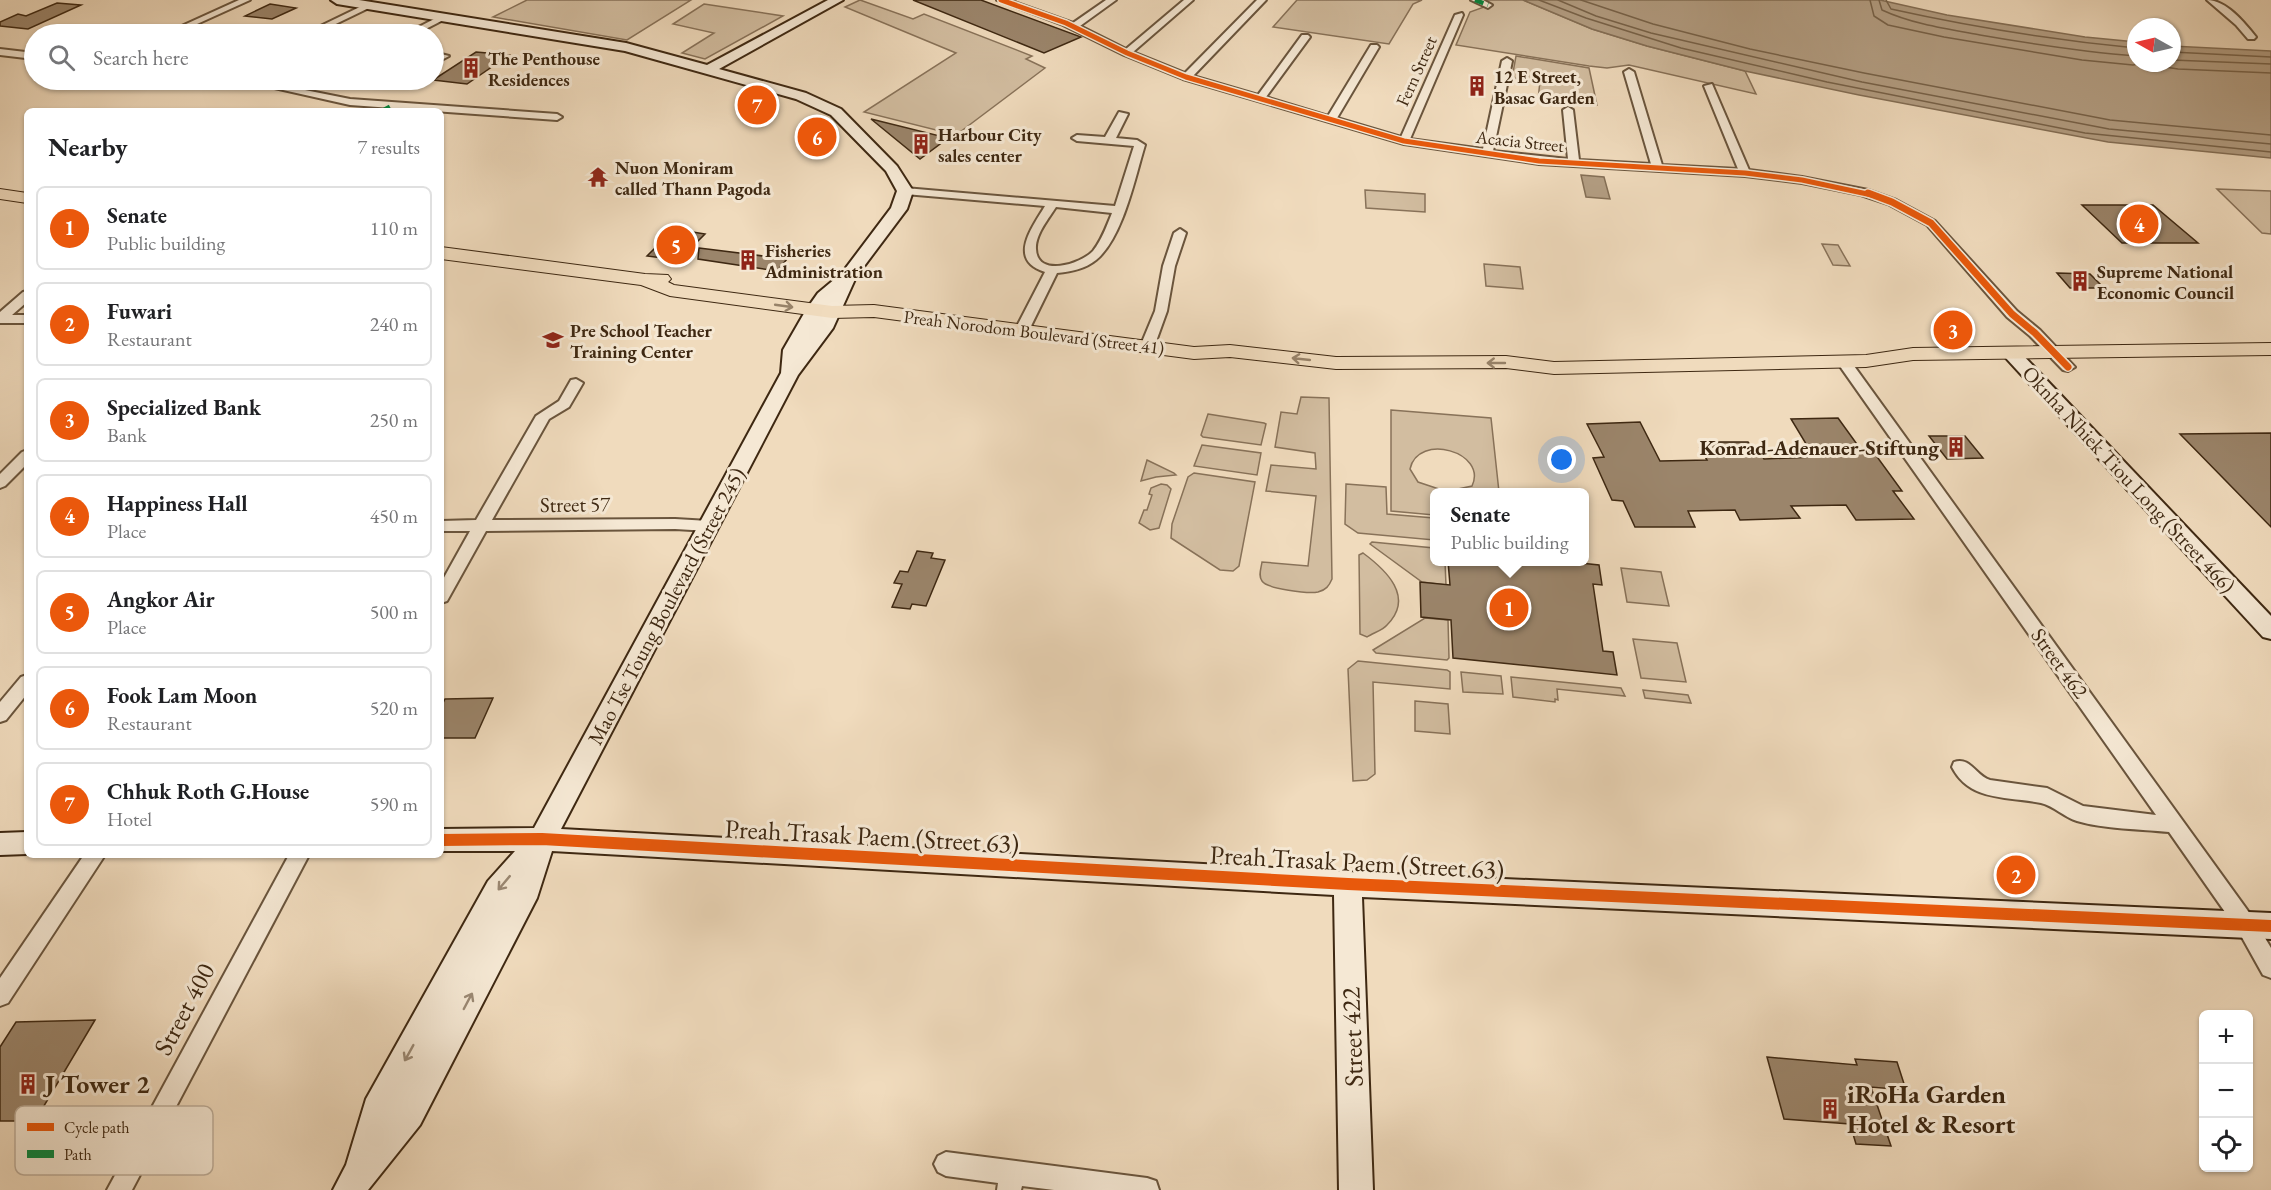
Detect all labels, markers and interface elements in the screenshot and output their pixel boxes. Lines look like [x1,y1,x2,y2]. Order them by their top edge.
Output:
north arrow [2127,18,2181,72]
search box [24,24,444,90]
street label: Fern Street [1390,32,1442,110]
icon: search [45,41,78,74]
text: Search here [93,43,188,72]
place label: The Penthouse Residences [488,47,600,91]
building icon: The Penthouse Residences [459,56,483,80]
place label: 12 E Street, Basac Garden [1494,65,1595,109]
building icon: 12 E Street, Basac Garden [1465,74,1489,98]
pin: 7 [738,82,777,128]
pin: 6 [798,114,836,160]
place label: Harbour City sales center [938,123,1042,167]
street label: Acacia Street [1474,125,1566,157]
text: Nearby [48,130,128,164]
building icon: Harbour City sales center [909,132,933,156]
text: 7 results [357,134,420,160]
place label: Nuon Moniram called Thann Pagoda [615,156,771,200]
temple icon: Nuon Moniram called Thann Pagoda [586,165,610,189]
text: Senate [107,201,167,230]
pin: 4 [2120,202,2158,246]
text: 1 [64,215,75,241]
text: 110 m [370,215,418,241]
pin: 5 [656,222,696,268]
text: Public building [107,230,225,256]
place label: Fisheries Administration [764,239,883,283]
building icon: Fisheries Administration [736,248,760,272]
place label: Supreme National Economic Council [2097,260,2234,304]
building icon: Supreme National Economic Council [2068,269,2092,293]
text: Fuwari [107,297,172,326]
one-way arrow [774,300,794,311]
street label: Preah Norodom Boulevard (Street 41) [902,305,1166,359]
pin: 3 [1934,308,1972,352]
text: 2 [64,311,75,337]
text: 240 m [370,311,418,337]
place label: Pre School Teacher Training Center [570,319,713,363]
text: Restaurant [107,326,192,352]
school or university icon: Pre School Teacher Training Center [541,328,565,352]
one-way arrow [1292,353,1311,364]
one-way arrow [1486,357,1506,369]
street label: Oknha Nhiek Tiou Long (Street 466) [2017,360,2241,598]
text: Specialized Bank [107,393,261,422]
text: 3 [64,407,75,433]
text: 250 m [370,407,418,433]
text: Bank [107,422,147,448]
place label: Konrad-Adenauer-Stiftung [1699,434,1939,461]
building icon: Konrad-Adenauer-Stiftung [1944,435,1968,459]
your location [1547,445,1576,474]
street label: Mao Tse Toung Boulevard (Street 245) [581,463,751,749]
popup [1430,488,1589,566]
text: Happiness Hall [107,489,247,518]
street label: Street 57 [540,490,611,518]
text: Senate [1450,500,1510,529]
text: 4 [64,503,75,529]
text: 450 m [370,503,418,529]
text: Place [107,518,146,544]
text: Public building [1450,529,1569,555]
text: Angkor Air [107,585,215,614]
pin: 1 [1490,586,1528,630]
text: 5 [64,599,75,625]
text: 500 m [370,599,418,625]
text: Place [107,614,146,640]
street label: Street 462 [2025,622,2095,704]
text: Fook Lam Moon [107,681,257,710]
text: 6 [64,695,75,721]
text: 520 m [370,695,418,721]
text: Restaurant [107,710,192,736]
text: Chhuk Roth G.House [107,777,309,806]
text: 7 [64,791,75,817]
text: 590 m [370,791,418,817]
text: Hotel [107,806,152,832]
street label: Preah Trasak Paem (Street 63) [724,811,1020,861]
street label: Preah Trasak Paem (Street 63) [1209,837,1505,887]
pin: 2 [1996,852,2036,898]
one-way arrow [497,875,510,891]
street label: Street 400 [146,957,222,1061]
street label: Street 422 [1333,986,1371,1087]
one-way arrow [463,993,474,1011]
map controls [2199,1010,2253,1172]
button: + [2199,1010,2253,1064]
one-way arrow [403,1044,415,1061]
button: − [2199,1064,2253,1118]
place label: J Tower 2 [42,1067,150,1101]
building icon: J Tower 2 [16,1072,40,1096]
place label: iRoHa Garden Hotel & Resort [1847,1077,2016,1141]
building icon: iRoHa Garden Hotel & Resort [1818,1097,1842,1121]
legend [15,1106,213,1175]
text: Cycle path [64,1117,129,1138]
button: locate [2199,1118,2253,1172]
text: Path [64,1144,92,1165]

